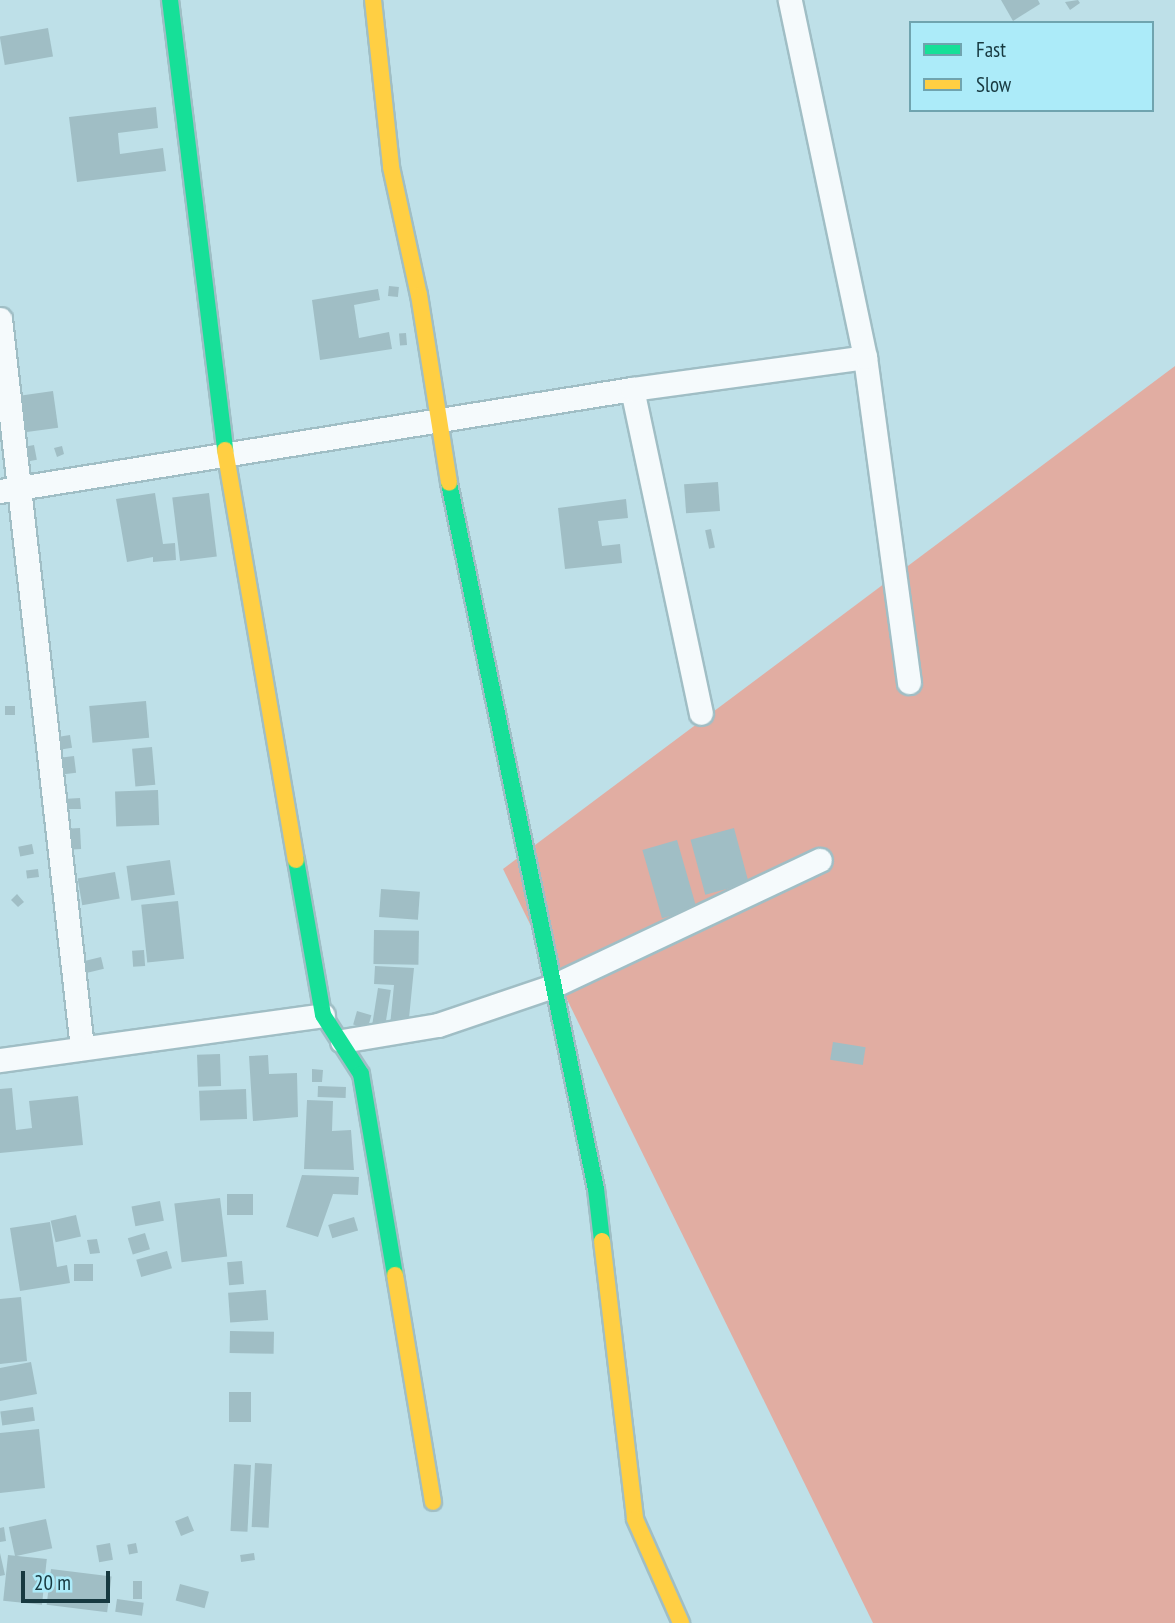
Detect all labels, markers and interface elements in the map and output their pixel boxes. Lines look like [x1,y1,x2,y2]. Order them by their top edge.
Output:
legend [909,21,1154,112]
text: Fast [976,36,1006,63]
text: Slow [976,71,1011,98]
scale bar [24,1556,114,1600]
text: 20 m [34,1569,71,1596]

